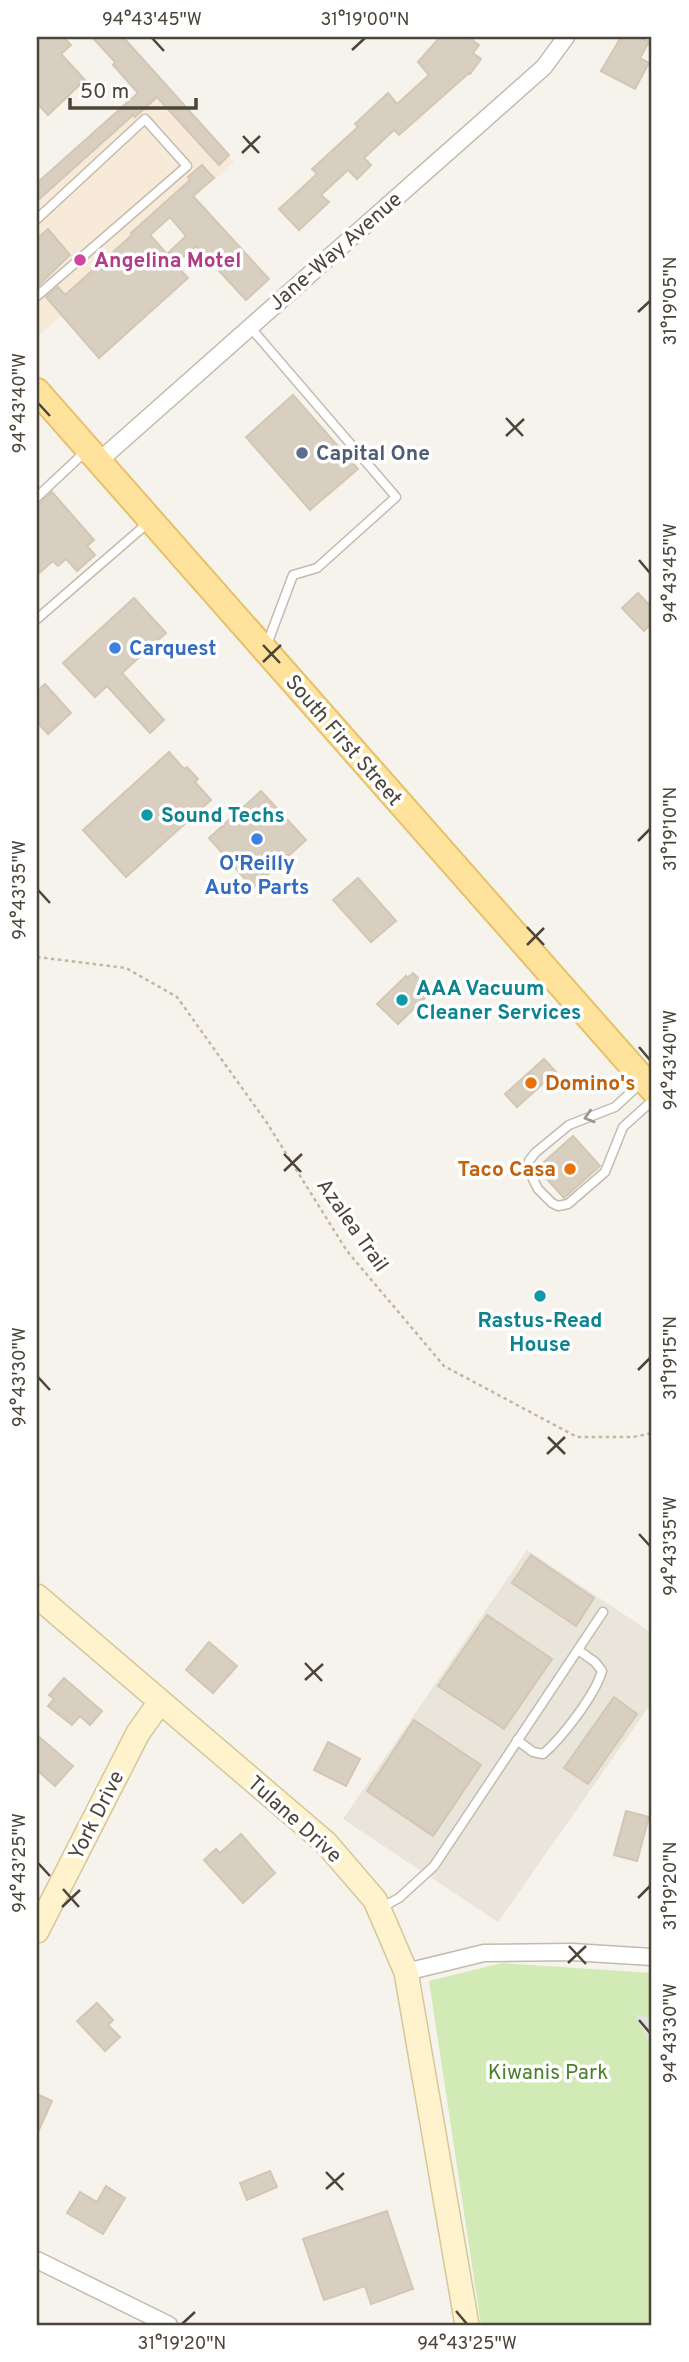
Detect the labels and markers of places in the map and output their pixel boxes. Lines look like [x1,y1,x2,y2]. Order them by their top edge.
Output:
place label: Angelina Motel [94,248,241,275]
marker: Angelina Motel [72,252,88,268]
place label: Capital One [316,441,430,468]
marker: Capital One [294,445,310,461]
place label: Carquest [129,636,217,663]
marker: Carquest [107,640,123,656]
place label: Sound Techs [161,803,285,830]
marker: Sound Techs [139,807,155,823]
marker: O'Reilly Auto Parts [249,831,265,847]
place label: O'Reilly Auto Parts [205,851,309,902]
place label: AAA Vacuum Cleaner Services [416,976,581,1027]
marker: AAA Vacuum Cleaner Services [394,992,410,1008]
place label: Domino's [545,1071,636,1098]
marker: Domino's [523,1075,539,1091]
place label: Taco Casa [458,1157,556,1184]
marker: Taco Casa [562,1161,578,1177]
marker: Rastus-Read House [532,1288,548,1304]
place label: Rastus-Read House [478,1308,602,1359]

